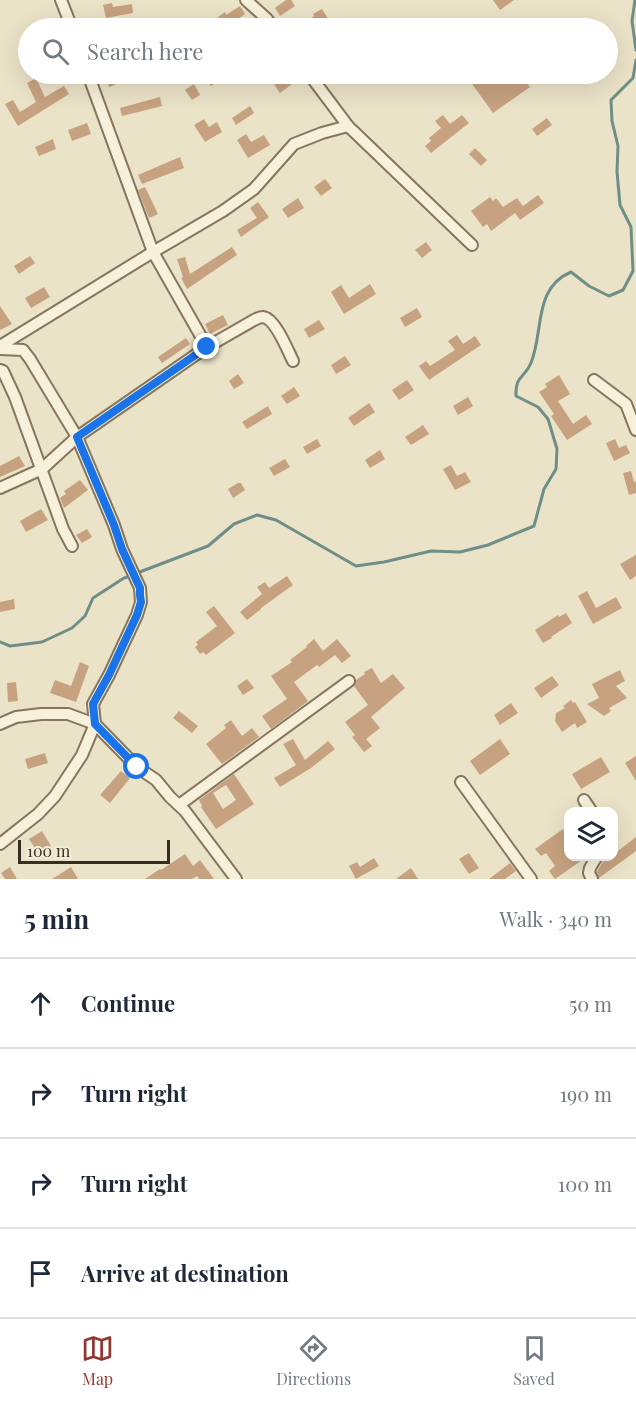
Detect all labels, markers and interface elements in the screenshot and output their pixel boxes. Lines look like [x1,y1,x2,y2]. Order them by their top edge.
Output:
search box [18,18,618,84]
icon: search [39,35,72,68]
text: Search here [87,36,203,66]
route end [193,333,219,359]
route start [123,753,149,779]
map controls [564,807,618,861]
button: layers [564,807,618,861]
scale bar [18,837,170,864]
text: 100 m [27,840,70,861]
text: 5 min [24,901,89,936]
text: Walk · 340 m [500,905,612,932]
icon: ahead [24,987,57,1020]
text: Continue [81,988,175,1018]
text: 50 m [569,990,612,1017]
icon: right [24,1077,57,1110]
text: Turn right [81,1078,187,1108]
text: 190 m [560,1080,612,1107]
icon: right [24,1167,57,1200]
text: Turn right [81,1168,187,1198]
text: 100 m [558,1170,612,1197]
icon: arrive [24,1257,57,1290]
text: Arrive at destination [81,1258,289,1288]
tab: Map [81,1332,114,1389]
tab: Directions [276,1332,351,1389]
tab: Saved [513,1332,555,1389]

